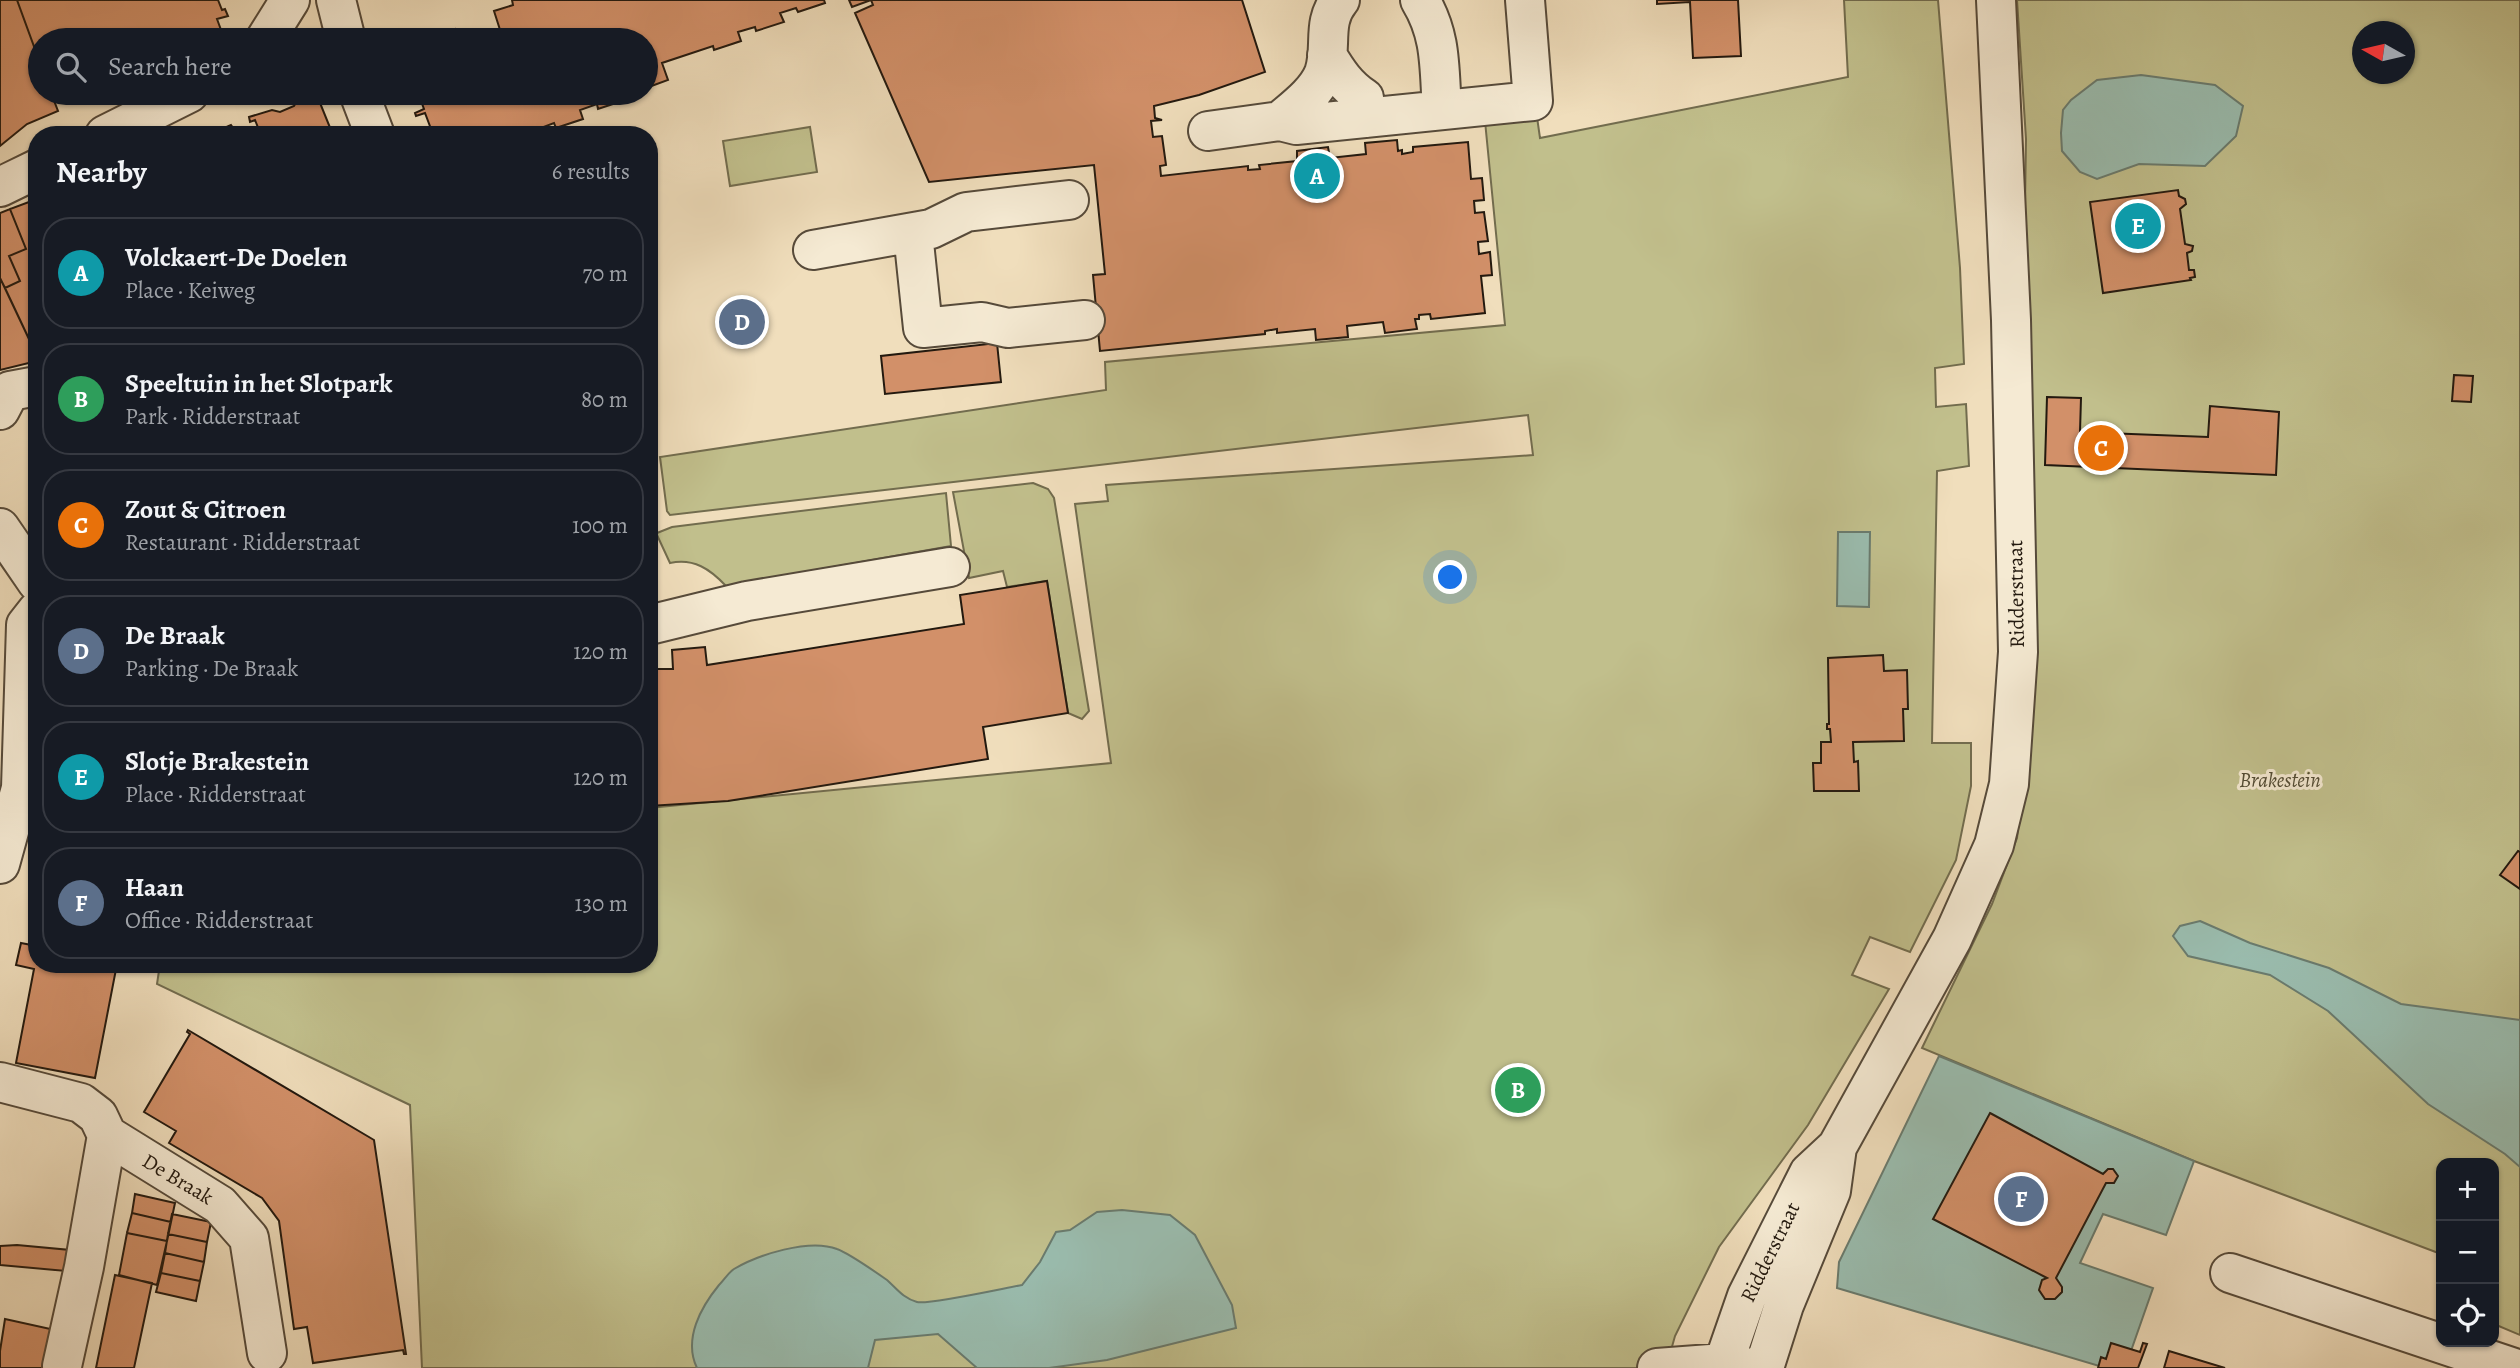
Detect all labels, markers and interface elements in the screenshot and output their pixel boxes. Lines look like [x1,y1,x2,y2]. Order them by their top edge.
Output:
north arrow [2352,21,2415,84]
search box [28,28,658,105]
icon: search [52,48,90,86]
text: Search here [108,49,232,84]
pin: A [1294,150,1340,202]
text: Nearby [56,152,147,192]
text: 6 results [552,156,630,187]
pin: E [2115,200,2161,252]
text: Volckaert-De Doelen [125,240,347,275]
text: A [74,258,88,289]
text: 70 m [582,258,628,289]
text: Place · Keiweg [125,275,255,306]
pin: D [719,296,765,348]
text: Speeltuin in het Slotpark [125,366,392,401]
text: B [74,384,88,415]
text: 80 m [581,384,628,415]
text: Park · Ridderstraat [125,401,300,432]
pin: C [2078,422,2124,474]
text: Zout & Citroen [125,492,286,527]
text: C [74,510,88,541]
text: 100 m [572,510,628,541]
text: Restaurant · Ridderstraat [125,527,360,558]
street label: Ridderstraat [2001,540,2031,648]
your location [1433,560,1467,594]
text: De Braak [125,618,225,653]
text: D [73,636,89,667]
text: 120 m [573,636,628,667]
text: Parking · De Braak [125,653,298,684]
text: Slotje Brakestein [125,744,309,779]
text: E [74,762,88,793]
text: 120 m [573,762,628,793]
park label: Brakestein [2239,766,2321,794]
text: Place · Ridderstraat [125,779,306,810]
text: Haan [125,870,184,905]
text: F [75,888,87,919]
text: 130 m [575,888,628,919]
text: Office · Ridderstraat [125,905,313,936]
pin: B [1495,1064,1541,1116]
street label: De Braak [137,1147,219,1212]
map controls [2436,1158,2499,1347]
button: + [2436,1158,2499,1221]
pin: F [1998,1173,2044,1225]
street label: Ridderstraat [1734,1197,1806,1307]
button: − [2436,1221,2499,1284]
button: locate [2436,1284,2499,1347]

